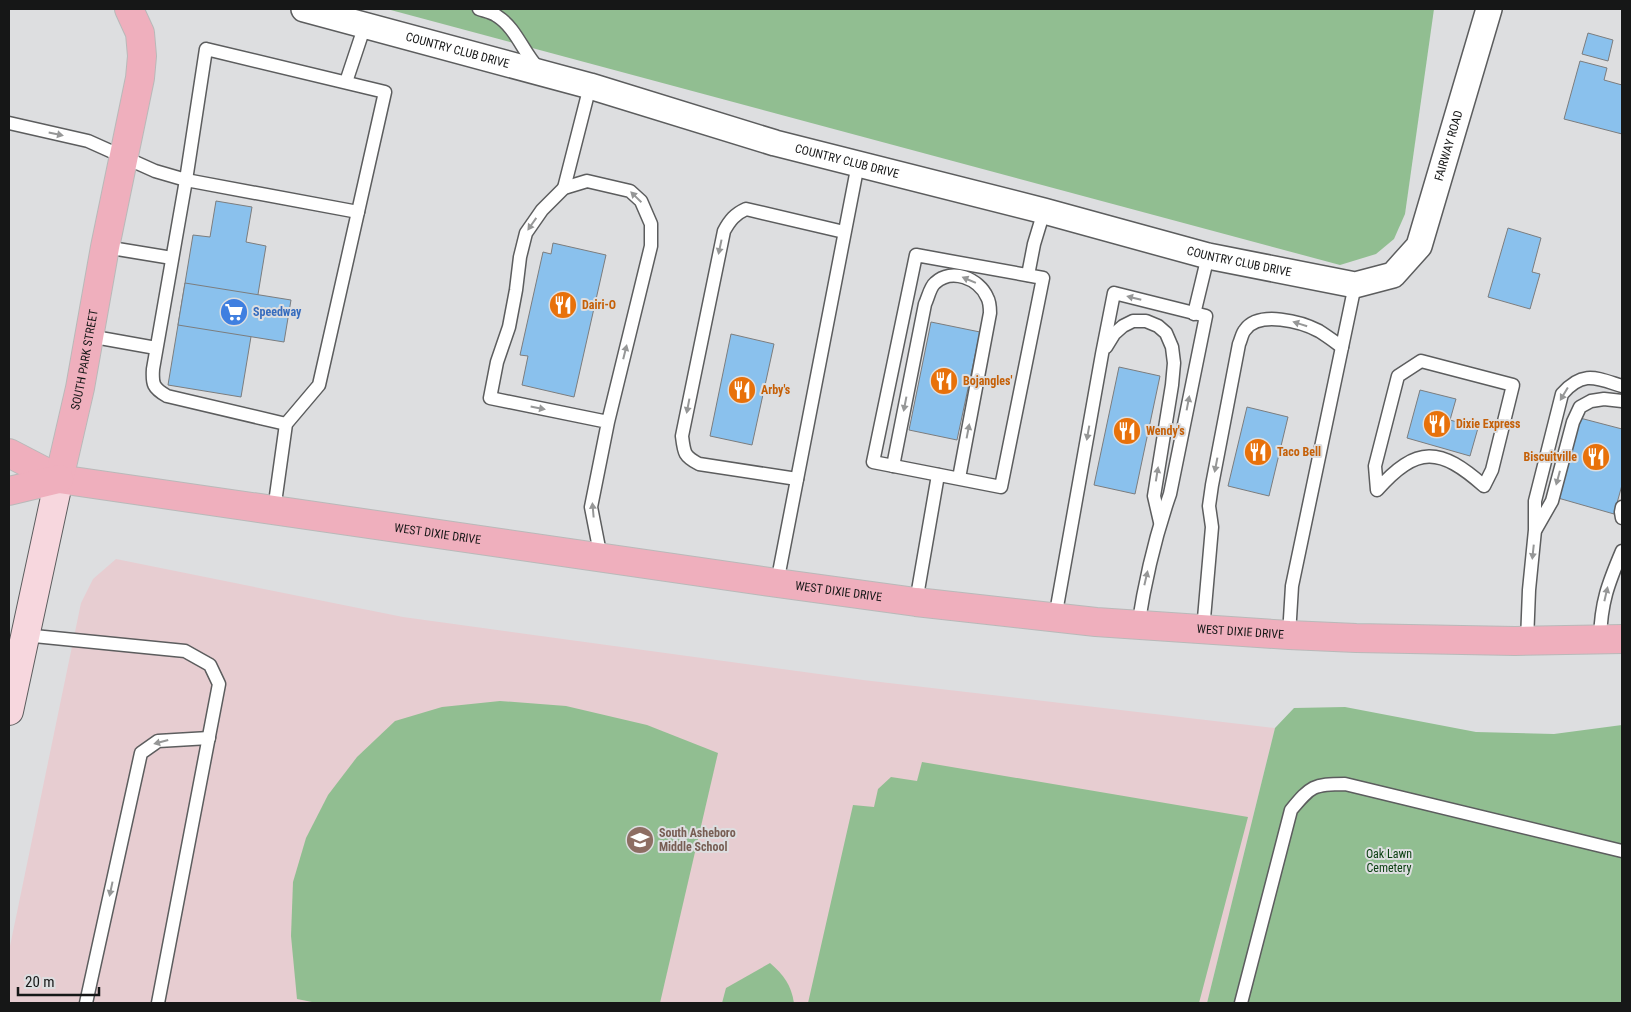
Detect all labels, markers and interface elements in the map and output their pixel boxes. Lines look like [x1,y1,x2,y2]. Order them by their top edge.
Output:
street label: COUNTRY CLUB DRIVE [404,30,511,71]
street label: FAIRWAY ROAD [1432,109,1466,182]
one-way arrow [49,130,64,138]
street label: COUNTRY CLUB DRIVE [794,141,900,181]
one-way arrow [630,191,642,203]
one-way arrow [527,217,537,231]
one-way arrow [716,240,724,256]
street label: COUNTRY CLUB DRIVE [1185,244,1293,279]
one-way arrow [961,276,976,284]
restaurant icon: Dairi-O [548,290,578,320]
one-way arrow [1126,294,1141,302]
supermarket icon: Speedway [219,297,249,327]
place label: Dairi-O [582,298,616,312]
place label: Speedway [253,305,302,319]
street label: SOUTH PARK STREET [68,308,101,412]
one-way arrow [1292,320,1307,328]
one-way arrow [621,344,629,359]
restaurant icon: Bojangles' [929,366,959,396]
place label: Bojangles' [963,374,1012,388]
restaurant icon: Arby's [727,375,757,405]
place label: Arby's [761,383,791,397]
one-way arrow [1560,387,1569,401]
one-way arrow [1185,395,1193,411]
one-way arrow [901,396,909,411]
one-way arrow [684,399,692,414]
one-way arrow [530,404,545,412]
restaurant icon: Dixie Express [1422,409,1452,439]
restaurant icon: Wendy's [1112,416,1142,446]
place label: Dixie Express [1456,417,1521,431]
one-way arrow [965,422,973,438]
place label: Wendy's [1146,424,1185,438]
one-way arrow [1083,425,1091,441]
restaurant icon: Taco Bell [1243,437,1273,467]
restaurant icon: Biscuitville [1581,442,1611,472]
place label: Taco Bell [1277,445,1321,459]
place label: Biscuitville [1523,450,1577,464]
one-way arrow [1211,458,1219,474]
one-way arrow [1154,466,1162,482]
one-way arrow [1554,470,1562,485]
one-way arrow [588,502,596,518]
street label: WEST DIXIE DRIVE [393,521,482,547]
one-way arrow [1529,544,1537,560]
one-way arrow [1142,570,1150,585]
street label: WEST DIXIE DRIVE [794,579,883,604]
one-way arrow [1602,586,1610,601]
street label: WEST DIXIE DRIVE [1196,622,1285,642]
one-way arrow [153,739,168,747]
school or university icon: South Asheboro Middle School [625,825,655,855]
place label: South Asheboro Middle School [659,826,736,854]
park label: Oak Lawn Cemetery [1366,847,1412,875]
one-way arrow [107,881,115,897]
scale bar [18,964,99,996]
text: 20 m [25,973,55,991]

